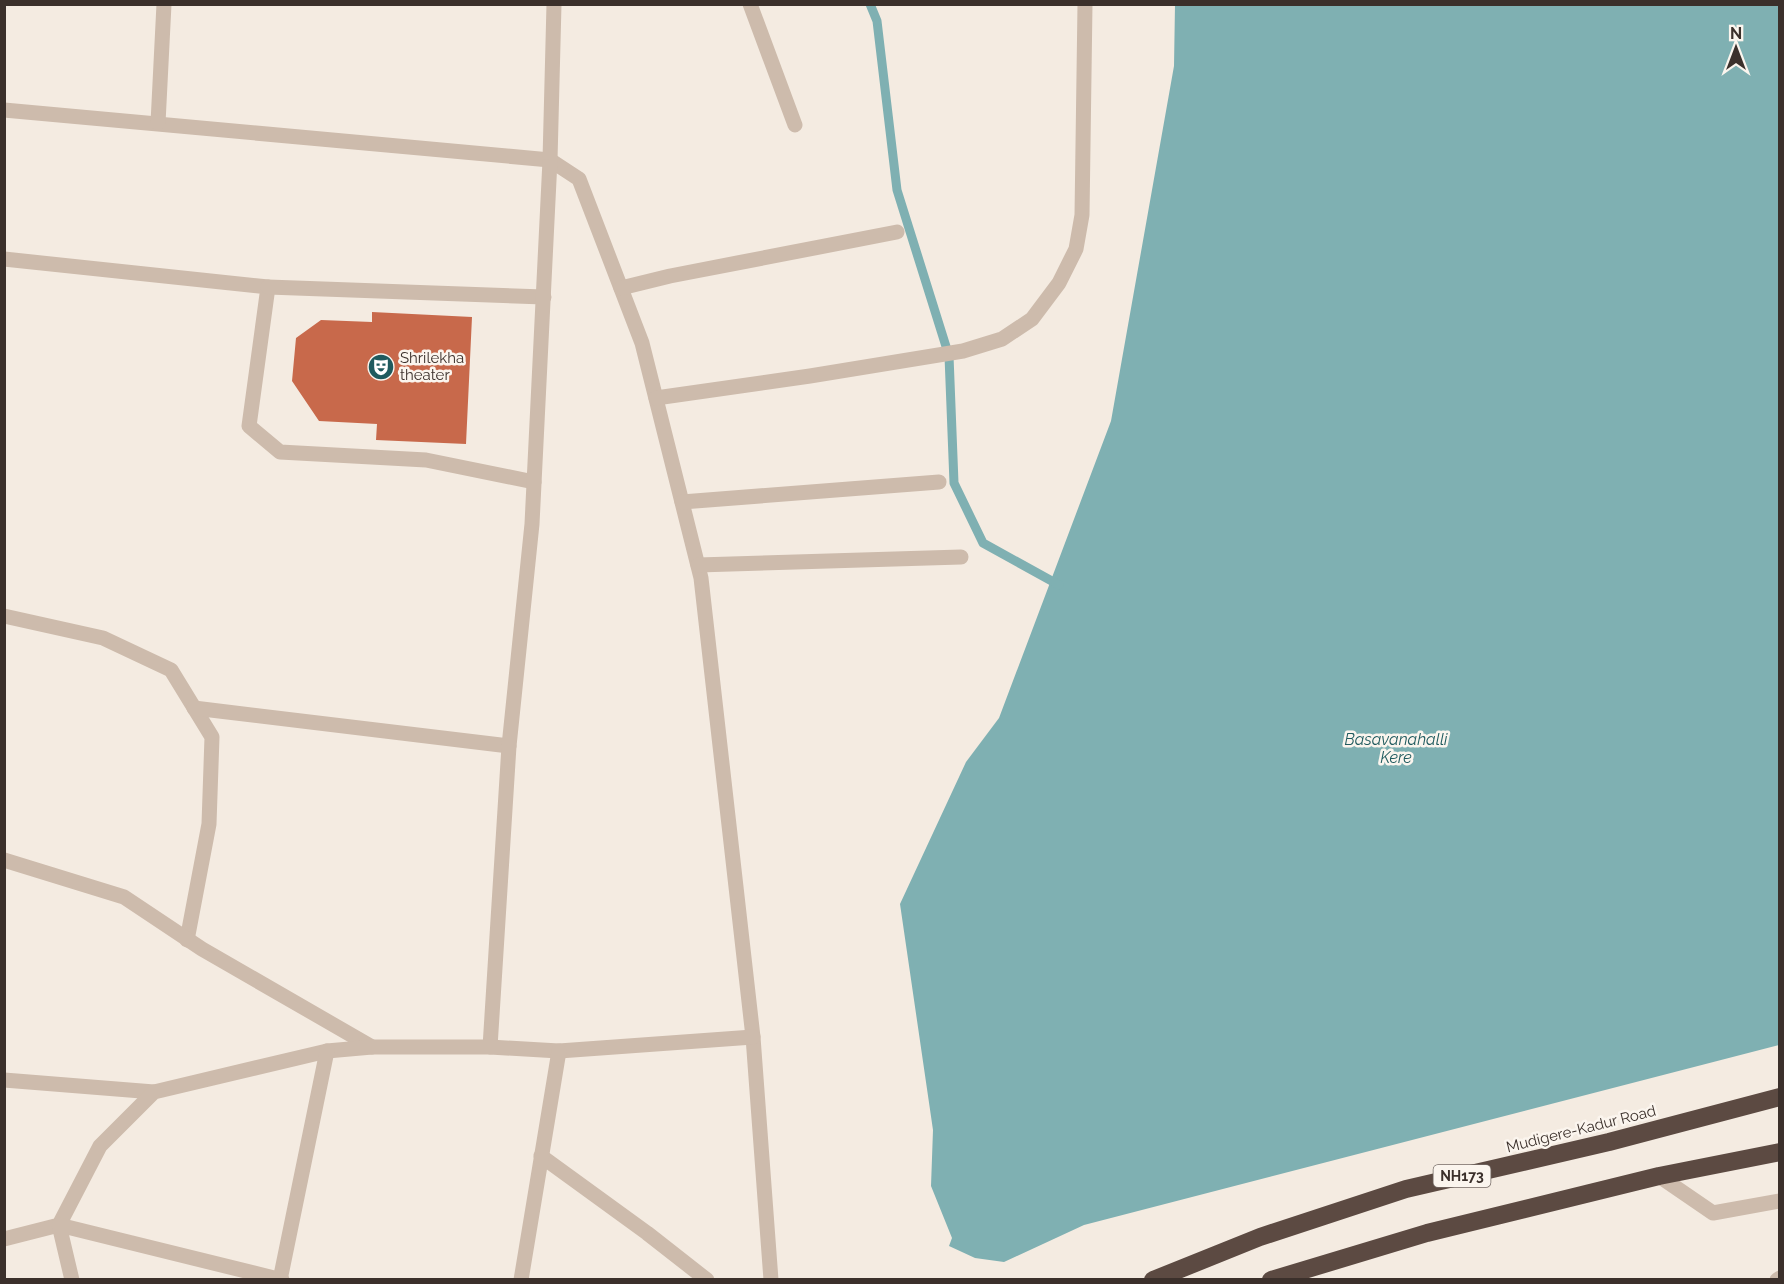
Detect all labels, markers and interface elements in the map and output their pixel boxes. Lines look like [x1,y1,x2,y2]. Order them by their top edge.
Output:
north arrow [1706,18,1766,78]
text: N [1730,24,1742,43]
place label: Shrilekha theater [400,349,464,384]
theatre icon: Shrilekha theater [366,352,396,382]
water label: Basavanahalli Kere [1344,730,1448,767]
street label: Mudigere-Kadur Road [1504,1102,1658,1156]
road number: NH173 [1434,1165,1490,1187]

